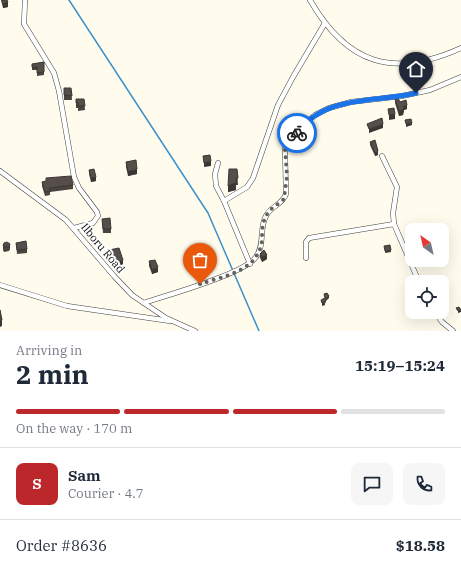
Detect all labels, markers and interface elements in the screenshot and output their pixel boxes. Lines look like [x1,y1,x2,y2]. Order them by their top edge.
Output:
pin [399,52,433,93]
icon: home [405,58,427,80]
courier [277,113,317,153]
icon: bike [286,122,308,144]
street label: Ilboru Road [78,220,128,276]
north arrow [405,223,449,267]
map controls [405,223,449,319]
pin [183,243,217,284]
icon: bag [189,249,211,271]
button: locate [405,275,449,319]
text: Arriving in [16,342,82,359]
text: 15:19–15:24 [355,356,445,375]
text: 2 min [16,357,89,391]
text: On the way · 170 m [16,420,132,437]
button: chat [351,463,393,505]
button: phone [403,463,445,505]
text: Sam [68,466,101,485]
text: S [32,474,42,493]
text: Courier · 4.7 [68,485,144,502]
text: Order #8636 [16,536,107,555]
text: $18.58 [396,536,445,555]

